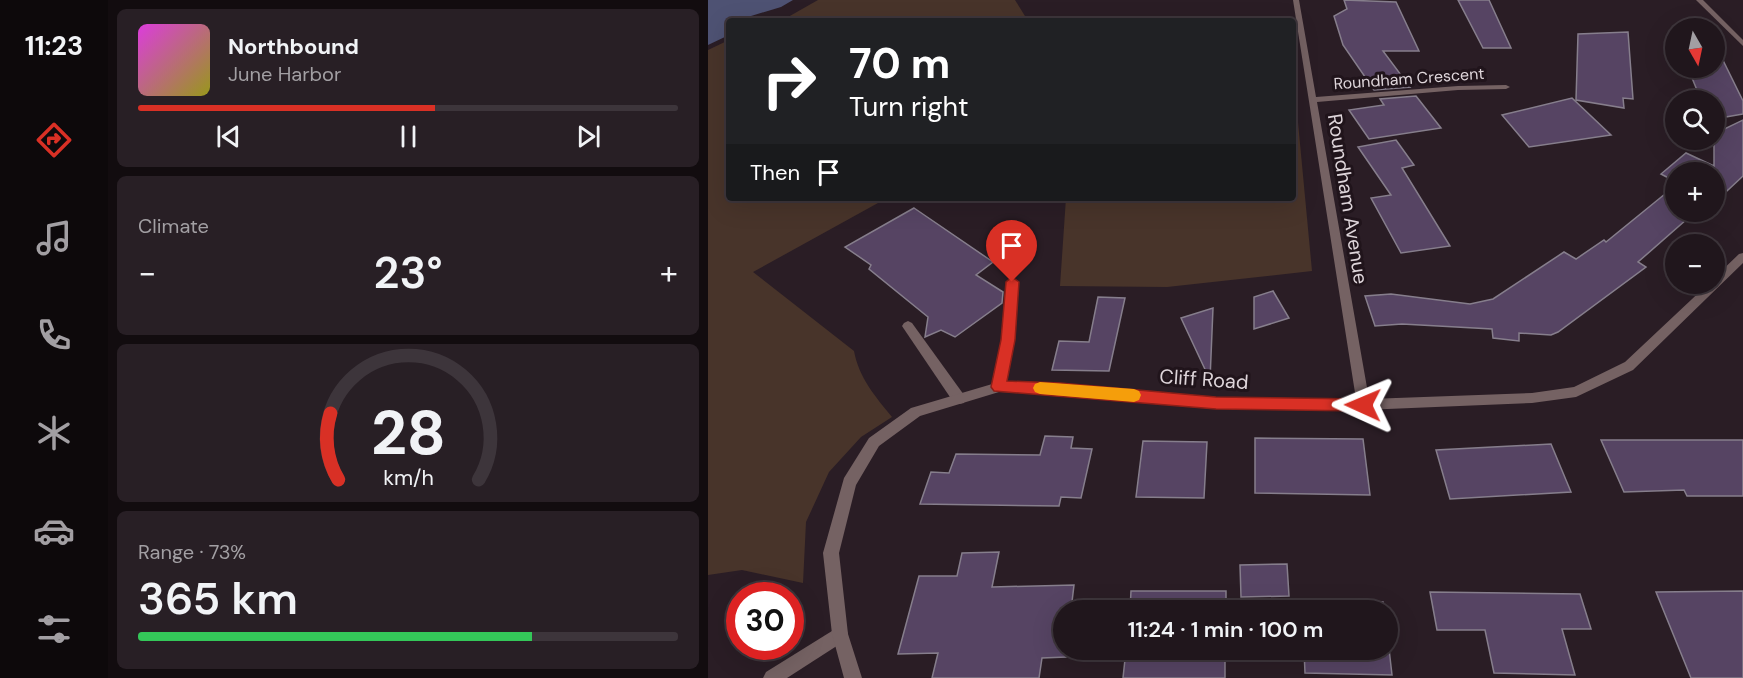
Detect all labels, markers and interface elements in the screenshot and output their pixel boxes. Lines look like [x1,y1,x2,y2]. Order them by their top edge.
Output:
north arrow [1665,18,1725,78]
map controls [1665,18,1725,294]
text: 11:23 [25,28,83,63]
text: Northbound [228,32,359,61]
text: 70 m [849,36,950,91]
icon: right [750,42,828,120]
text: June Harbor [228,61,341,87]
street label: Roundham Crescent [1333,63,1485,94]
text: Turn right [849,89,969,124]
button: search [1665,90,1725,150]
street label: Roundham Avenue [1322,112,1374,286]
icon: directions [33,119,75,161]
icon: previous [212,120,245,153]
icon: pause [392,120,425,153]
icon: next [572,120,605,153]
icon: arrive [812,156,845,189]
text: Then [750,158,800,187]
button: + [1665,162,1725,222]
text: Climate [138,213,209,239]
icon: music [33,217,75,259]
pin [986,220,1037,282]
icon: arrive [995,229,1028,262]
button: − [1665,234,1725,294]
text: 23° [374,243,443,302]
text: − [138,251,156,294]
text: + [660,251,678,294]
icon: phone [33,314,75,356]
street label: Cliff Road [1159,363,1249,395]
position arrow [1331,373,1395,437]
text: 28 [370,392,446,473]
icon: climate [33,412,75,454]
text: km/h [383,464,433,492]
icon: car [33,510,75,552]
text: Range · 73% [138,539,246,565]
text: 365 km [138,569,298,628]
speed limit sign: 30 [726,582,804,660]
icon: filters [33,608,75,650]
text: 11:24 · 1 min · 100 m [1128,615,1323,644]

